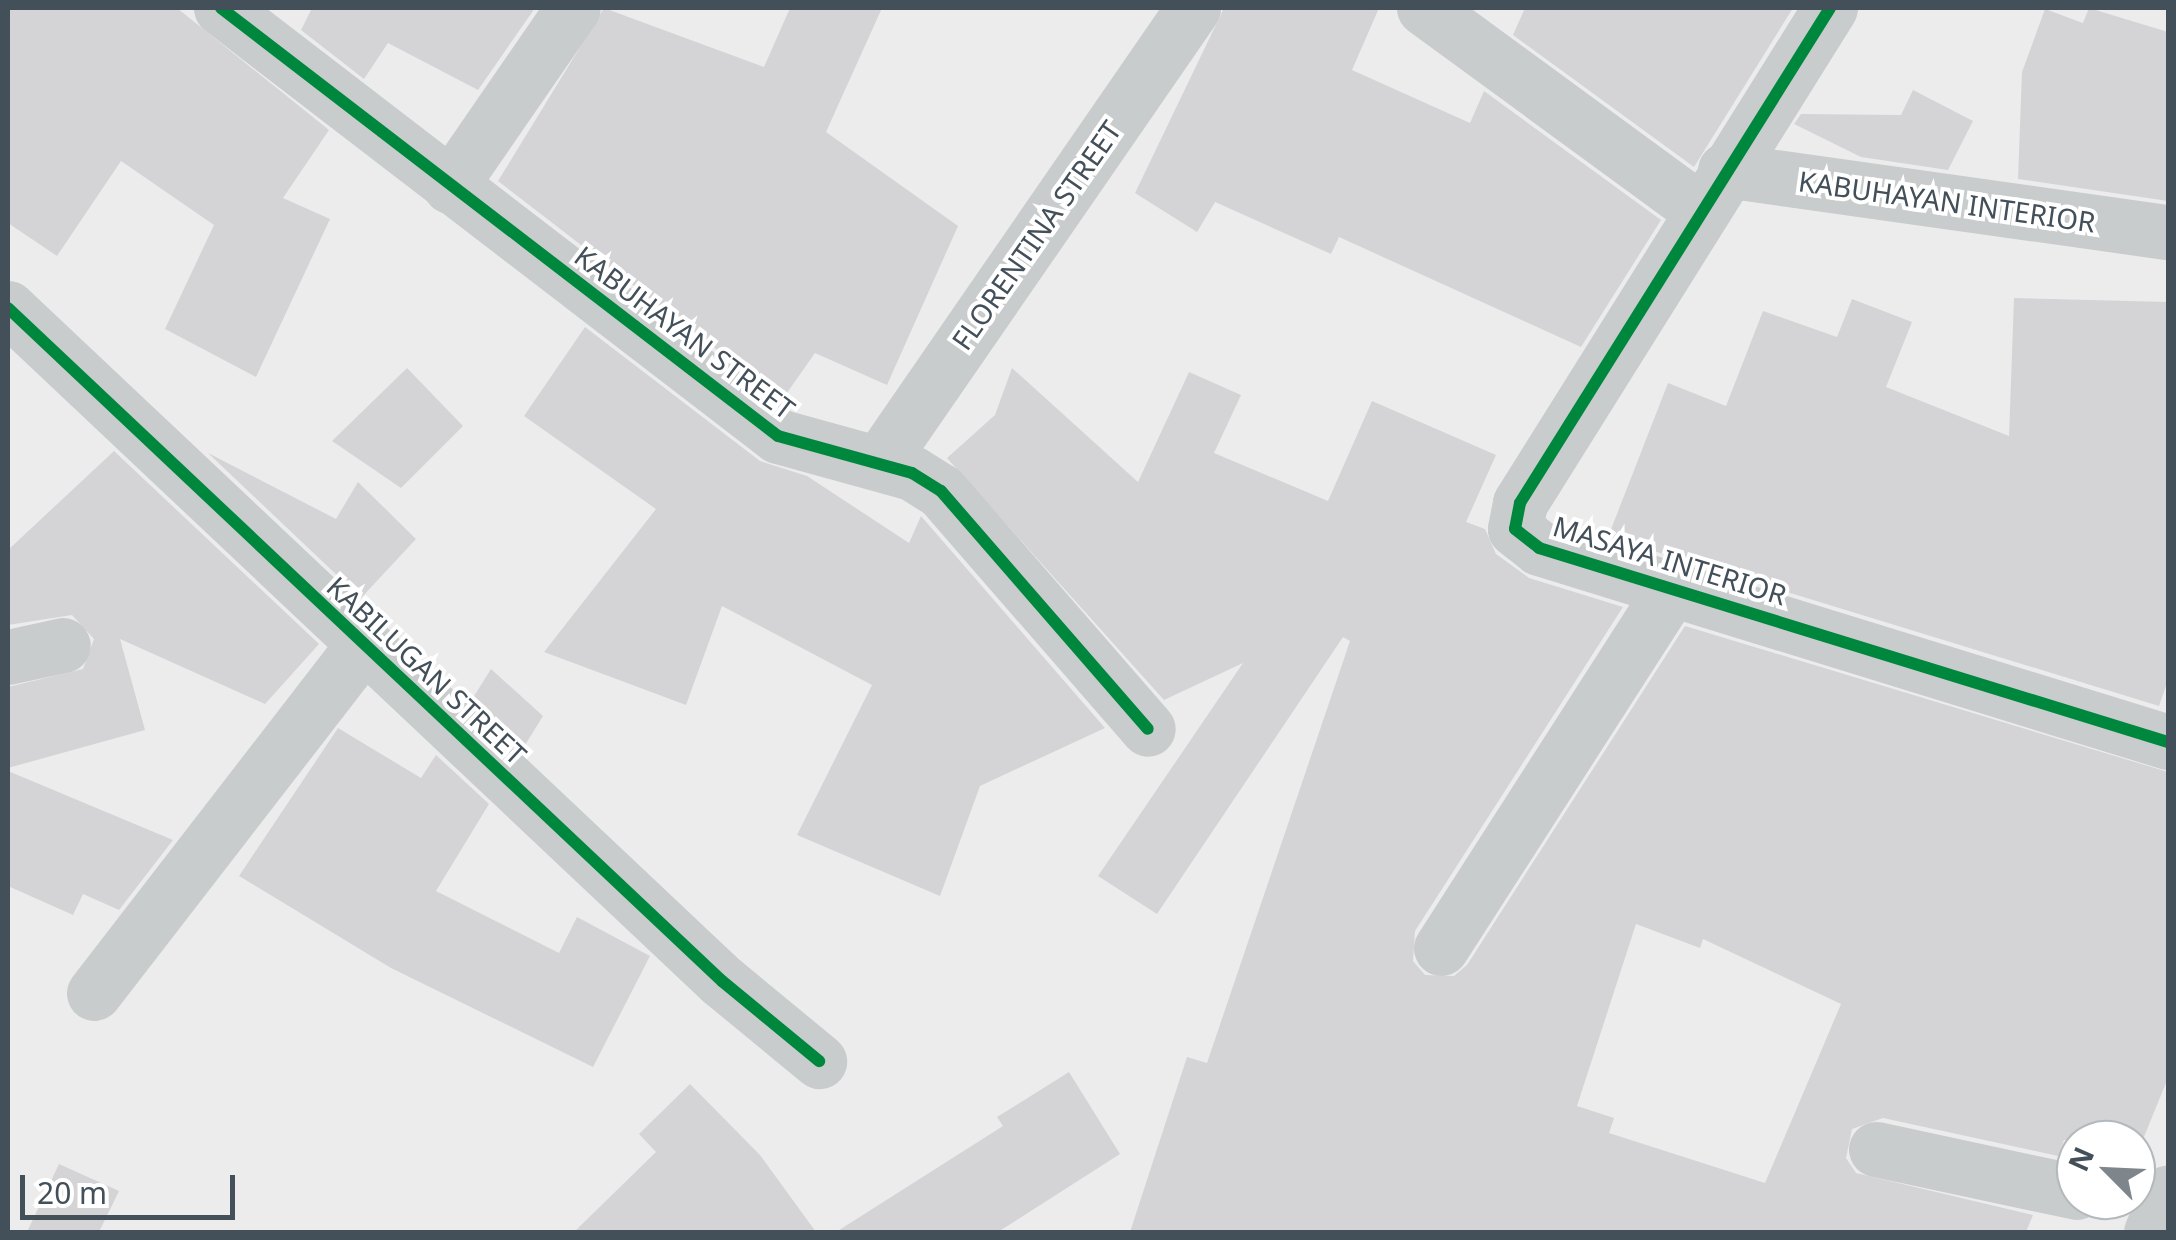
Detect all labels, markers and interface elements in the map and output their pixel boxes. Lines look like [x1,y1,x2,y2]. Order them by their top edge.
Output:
street label: FLORENTINA STREET [944,114,1128,356]
street label: KABUHAYAN INTERIOR [1796,164,2098,238]
street label: KABUHAYAN STREET [568,238,802,426]
street label: MASAYA INTERIOR [1549,509,1791,611]
street label: KABILUGAN STREET [321,569,533,771]
north arrow [2056,1120,2156,1220]
text: N [2058,1140,2102,1177]
scale bar [25,1155,240,1217]
text: 20 m [37,1172,107,1213]

